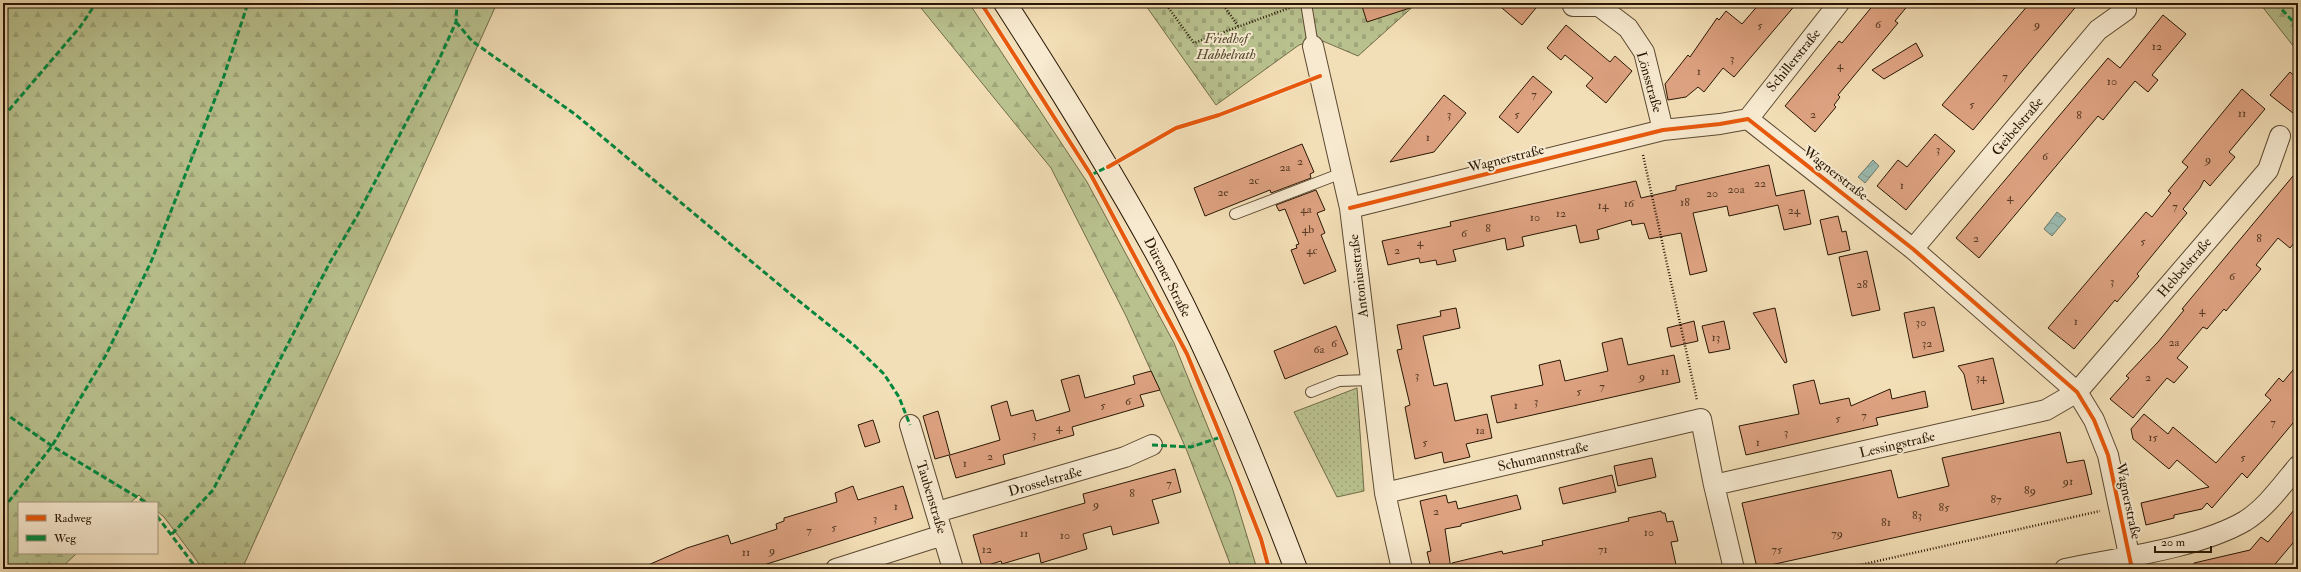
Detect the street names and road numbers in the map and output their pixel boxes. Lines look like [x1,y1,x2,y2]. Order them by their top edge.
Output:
street label: Schillerstraße [1763,25,1824,95]
street label: Lönsstraße [1633,50,1666,115]
street label: Geibelstraße [1988,93,2047,159]
street label: Wagnerstraße [1465,141,1546,176]
street label: Wagnerstraße [1799,142,1872,204]
street label: Antoniusstraße [1345,233,1372,320]
street label: Dürener Straße [1140,234,1195,320]
street label: Hebbelstraße [2154,234,2215,301]
street label: Lessingstraße [1858,427,1937,461]
street label: Schumannstraße [1496,438,1590,475]
street label: Taubenstraße [912,459,951,536]
street label: Wagnerstraße [2112,460,2145,541]
street label: Drosselstraße [1006,463,1084,500]

